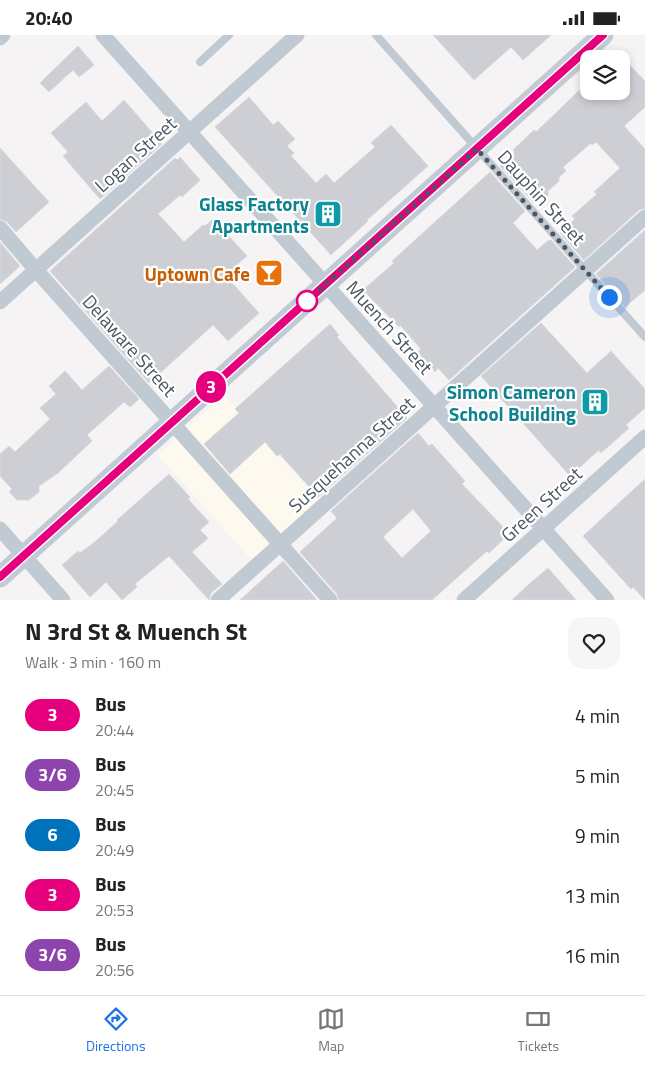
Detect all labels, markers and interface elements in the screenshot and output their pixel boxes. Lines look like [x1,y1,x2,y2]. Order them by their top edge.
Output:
text: 20:40 [25,3,72,32]
map controls [580,50,630,100]
button: layers [580,50,630,100]
street label: Logan Street [88,109,183,199]
street label: Dauphin Street [491,143,593,251]
place label: Glass Factory Apartments [199,189,309,240]
building icon: Glass Factory Apartments [313,199,343,229]
bar icon: Uptown Cafe [254,258,284,288]
place label: Uptown Cafe [145,259,250,288]
street label: Muench Street [340,274,440,381]
your location [597,285,622,310]
street label: Delaware Street [76,287,184,403]
unlabelled marker [296,290,318,312]
line badge: 3 [195,371,227,403]
text: 3 [206,373,216,400]
place label: Simon Cameron School Building [447,377,576,428]
building icon: Simon Cameron School Building [580,387,610,417]
street label: Susquehanna Street [281,389,421,519]
street label: Green Street [494,459,588,548]
text: N 3rd St & Muench St [25,613,247,649]
button: heart [568,617,620,669]
text: Walk · 3 min · 160 m [25,650,161,674]
text: Bus [95,689,126,718]
text: 3 [47,701,58,728]
text: 4 min [575,701,620,730]
text: 20:44 [95,718,134,742]
text: Bus [95,749,126,778]
text: 3/6 [38,761,67,788]
text: 5 min [575,761,620,790]
text: 20:45 [95,778,134,802]
text: Bus [95,809,126,838]
text: 6 [47,821,58,848]
text: 9 min [575,821,620,850]
text: 20:49 [95,838,134,862]
text: Bus [95,869,126,898]
text: 3 [47,881,58,908]
text: 13 min [564,881,620,910]
text: 20:53 [95,898,134,922]
text: Bus [95,929,126,958]
text: 3/6 [38,941,67,968]
text: 16 min [564,941,620,970]
text: 20:56 [95,958,134,982]
tab: Directions [86,1005,145,1056]
tab: Map [317,1005,345,1056]
tab: Tickets [517,1005,559,1056]

